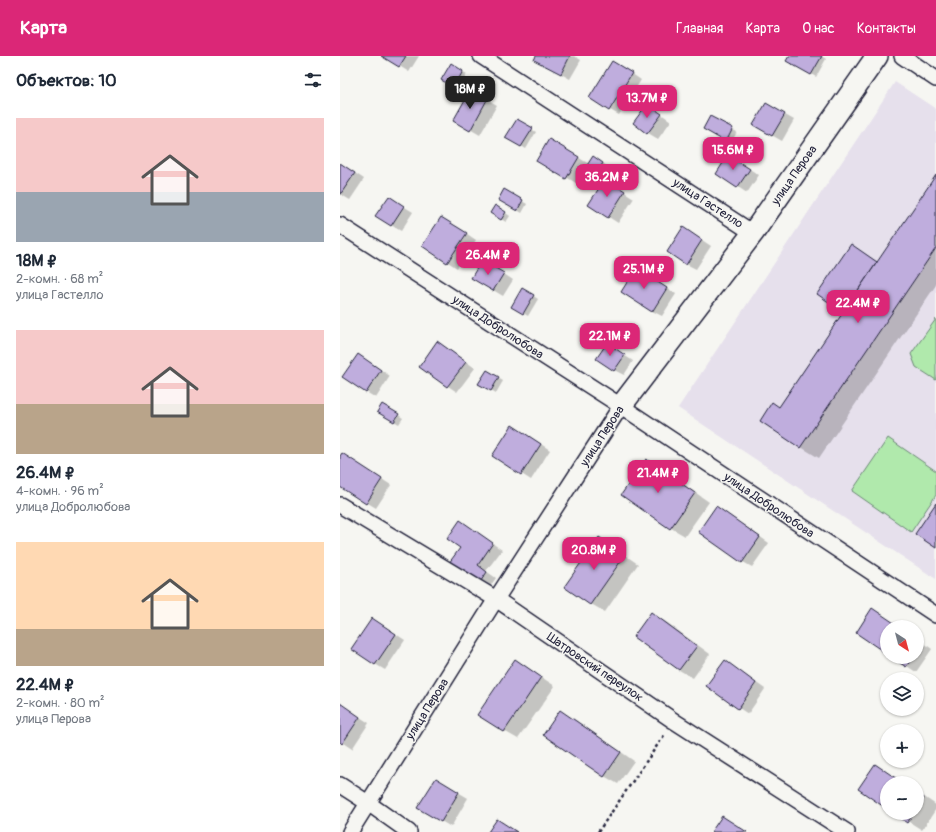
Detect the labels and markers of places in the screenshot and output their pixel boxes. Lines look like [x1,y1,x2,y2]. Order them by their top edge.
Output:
pin: 18M ₽ [442,76,498,110]
pin: 13.7M ₽ [610,85,684,119]
pin: 15.6M ₽ [696,137,770,171]
pin: 36.2M ₽ [570,164,644,198]
pin: 26.4M ₽ [451,242,525,276]
pin: 25.1M ₽ [607,256,681,290]
pin: 22.4M ₽ [821,290,895,324]
pin: 22.1M ₽ [573,323,647,357]
pin: 21.4M ₽ [621,460,695,494]
pin: 20.8M ₽ [557,537,631,571]

